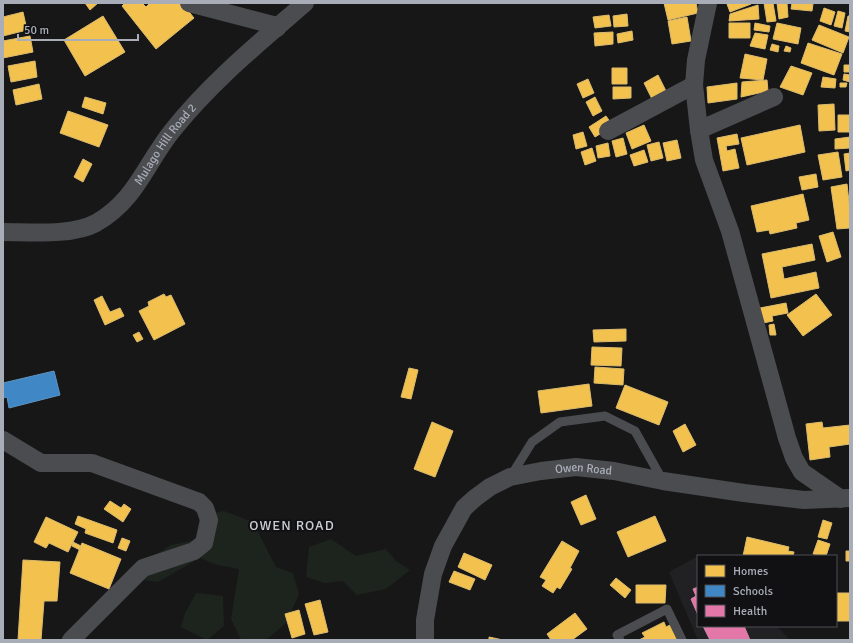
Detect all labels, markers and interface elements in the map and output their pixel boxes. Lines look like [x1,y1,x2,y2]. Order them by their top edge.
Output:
scale bar [18,16,138,42]
text: 50 m [24,23,49,38]
street label: Mulago Hill Road 2 [131,100,199,188]
street label: Owen Road [554,459,613,478]
district label: OWEN ROAD [249,517,335,534]
legend [697,555,837,627]
text: Homes [733,564,768,579]
text: Schools [733,584,773,599]
text: Health [733,604,767,619]

